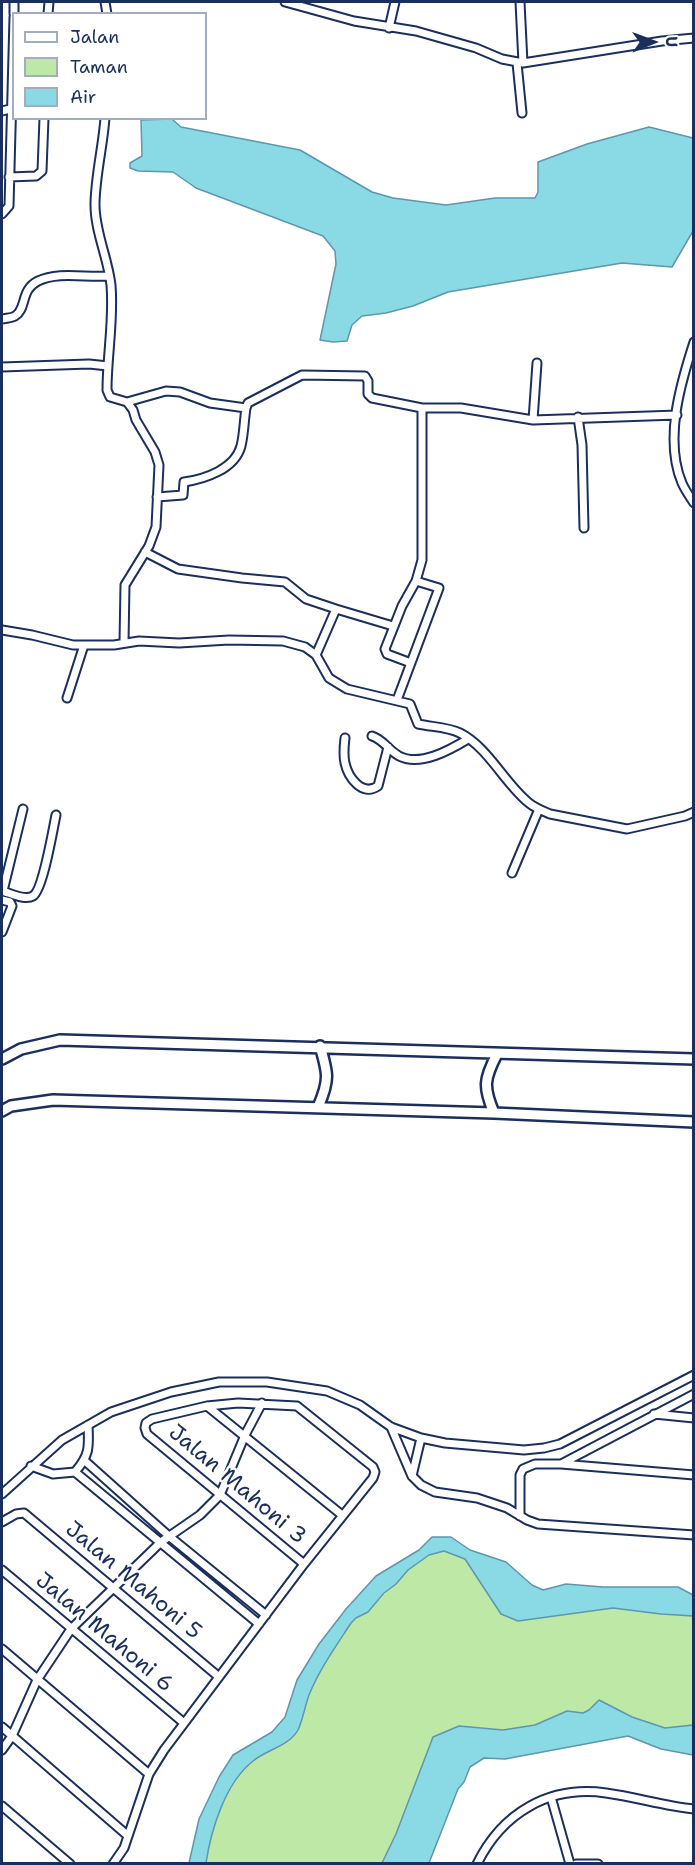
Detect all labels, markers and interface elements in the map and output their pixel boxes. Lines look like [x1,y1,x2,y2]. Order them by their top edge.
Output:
legend [12,12,207,120]
north arrow [623,12,683,72]
text: Jalan [70,25,119,49]
text: U [661,36,682,47]
text: Taman [70,55,128,79]
text: Air [70,85,96,109]
street label: Jalan Mahoni 3 [163,1420,311,1550]
street label: Jalan Mahoni 5 [60,1516,206,1646]
street label: Jalan Mahoni 6 [30,1568,178,1698]

